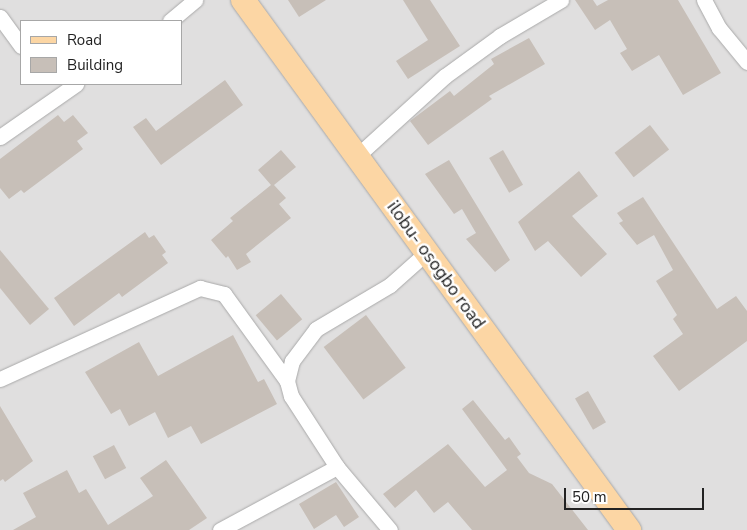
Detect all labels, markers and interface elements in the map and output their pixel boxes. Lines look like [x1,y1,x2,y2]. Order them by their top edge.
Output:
legend [20,20,182,85]
text: Road [67,30,102,50]
text: Building [67,55,123,75]
street label: ilobu- osogbo road [382,197,490,333]
scale bar [567,478,707,510]
text: 50 m [572,487,607,507]

